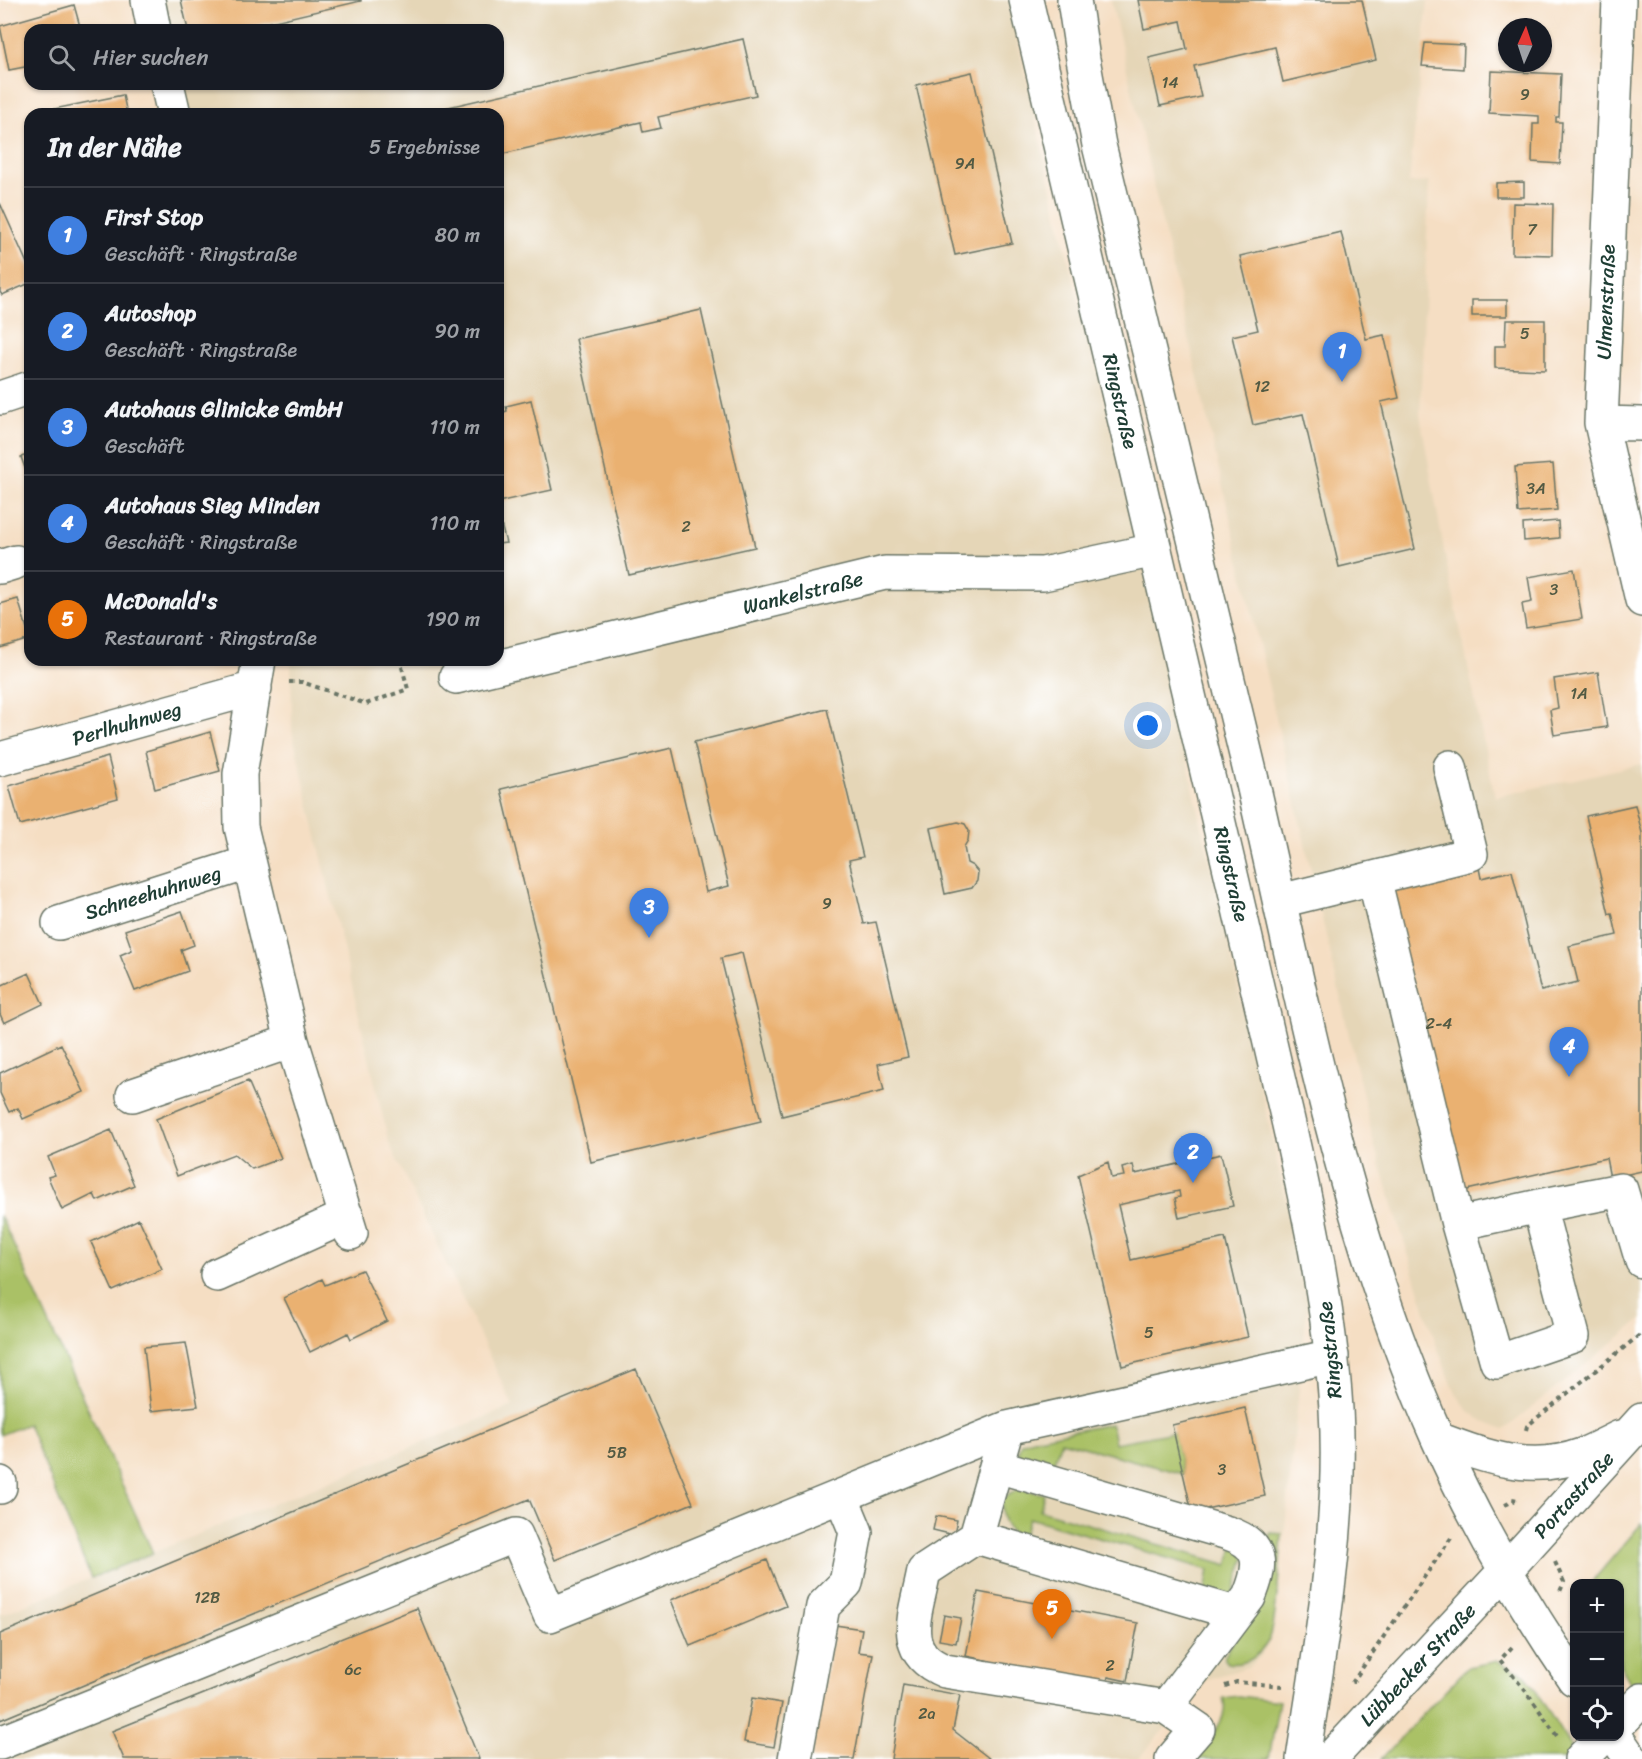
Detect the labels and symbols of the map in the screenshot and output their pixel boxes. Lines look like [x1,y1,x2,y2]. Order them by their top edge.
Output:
north arrow [1498,18,1552,72]
house number: 14 [1162,68,1178,97]
house number: 9 [1520,80,1530,109]
house number: 9A [955,149,975,178]
house number: 7 [1527,215,1537,244]
street label: Ulmenstraße [1587,244,1626,360]
house number: 5 [1520,319,1530,348]
pin: 1 [1322,332,1362,382]
street label: Ringstraße [1092,350,1148,453]
house number: 12 [1254,372,1270,401]
house number: 3A [1526,474,1546,503]
house number: 2 [681,512,691,541]
street label: Wankelstraße [739,561,867,625]
house number: 3 [1550,575,1559,604]
house number: 1A [1570,679,1588,708]
street label: Perlhuhnweg [68,692,186,756]
your location [1133,711,1162,740]
street label: Ringstraße [1203,823,1259,926]
street label: Schneehuhnweg [80,856,226,930]
pin: 3 [630,888,668,938]
house number: 9 [822,889,832,918]
house number: 2-4 [1426,1009,1452,1038]
pin: 4 [1550,1028,1588,1077]
pin: 2 [1174,1134,1212,1183]
street label: Ringstraße [1307,1300,1352,1400]
house number: 5 [1144,1318,1154,1347]
house number: 5B [607,1438,627,1467]
street label: Portastraße [1525,1443,1623,1547]
house number: 3 [1218,1455,1227,1484]
house number: 12B [194,1583,220,1612]
pin: 5 [1032,1590,1072,1639]
street label: Lübbecker Straße [1351,1595,1485,1735]
house number: 2 [1105,1651,1115,1680]
house number: 6c [344,1655,362,1684]
house number: 2a [918,1699,936,1728]

